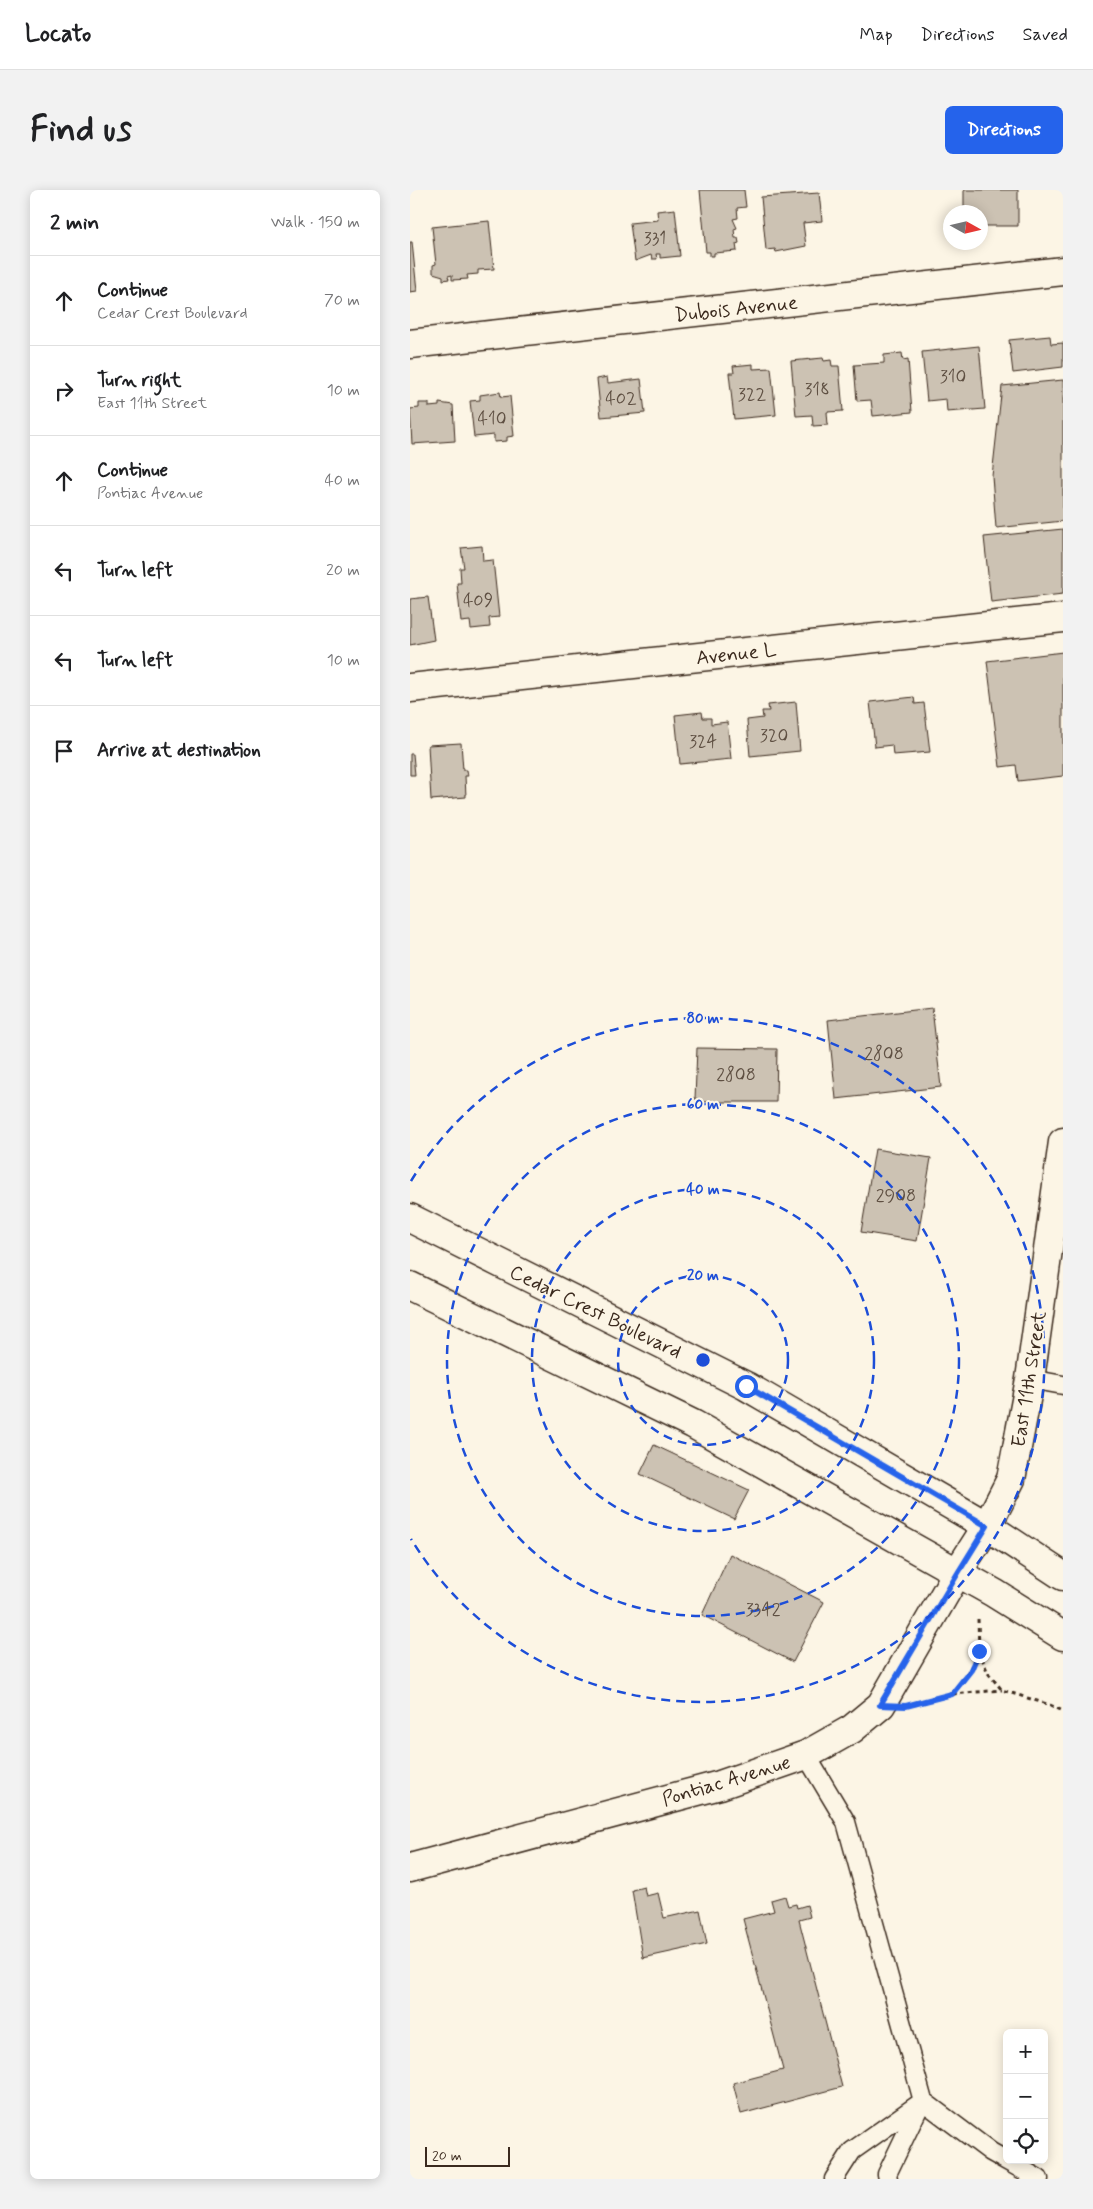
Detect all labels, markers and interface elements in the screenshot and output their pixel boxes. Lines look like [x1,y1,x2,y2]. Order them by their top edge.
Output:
text: Locato [25,19,91,50]
text: Map [860,23,893,47]
text: Directions [921,23,995,47]
text: Saved [1023,23,1068,47]
button: Directions [945,106,1063,154]
text: Find us [30,107,132,153]
north arrow [943,205,988,250]
text: 2 min [50,209,99,237]
text: Walk · 150 m [271,212,360,233]
house number: 331 [644,227,666,251]
text: Continue [97,278,168,303]
icon: ahead [50,287,78,315]
text: 70 m [324,290,360,311]
street label: Dubois Avenue [673,290,799,329]
text: Cedar Crest Boulevard [97,303,248,324]
house number: 310 [940,365,966,389]
text: Turn right [97,368,181,393]
icon: right [50,377,78,405]
house number: 318 [804,378,830,402]
text: 10 m [327,380,360,401]
house number: 322 [738,383,766,407]
house number: 402 [605,387,637,411]
text: East 11th Street [97,393,207,414]
house number: 410 [477,407,507,431]
text: Continue [97,458,168,483]
icon: ahead [50,467,78,495]
text: 40 m [324,470,360,491]
text: Pontiac Avenue [97,483,203,504]
icon: left [50,557,78,585]
text: Turn left [97,558,173,583]
text: 20 m [326,560,360,581]
house number: 409 [463,589,493,613]
street label: Avenue L [695,637,778,672]
icon: left [50,647,78,675]
text: Turn left [97,648,173,673]
text: 10 m [327,650,360,671]
house number: 320 [760,724,788,748]
house number: 324 [689,730,718,754]
icon: arrive [50,737,78,765]
text: Arrive at destination [97,738,261,763]
text: 80 m [686,1009,720,1029]
house number: 2808 [864,1042,904,1066]
house number: 2808 [716,1063,756,1087]
text: 60 m [687,1095,719,1115]
text: 40 m [686,1180,720,1200]
house number: 2908 [876,1184,916,1208]
street label: Cedar Crest Boulevard [505,1259,686,1366]
text: 20 m [687,1266,719,1286]
street label: East 11th Street [1005,1309,1054,1449]
centre of rings [694,1351,712,1369]
route start [735,1375,758,1398]
house number: 3342 [745,1598,781,1622]
route end [968,1640,991,1663]
street label: Pontiac Avenue [659,1749,794,1814]
map controls [1003,2029,1048,2164]
button: + [1003,2029,1048,2074]
button: − [1003,2074,1048,2119]
button: locate [1003,2119,1048,2164]
scale bar [425,2144,510,2167]
text: 20 m [432,2147,462,2165]

